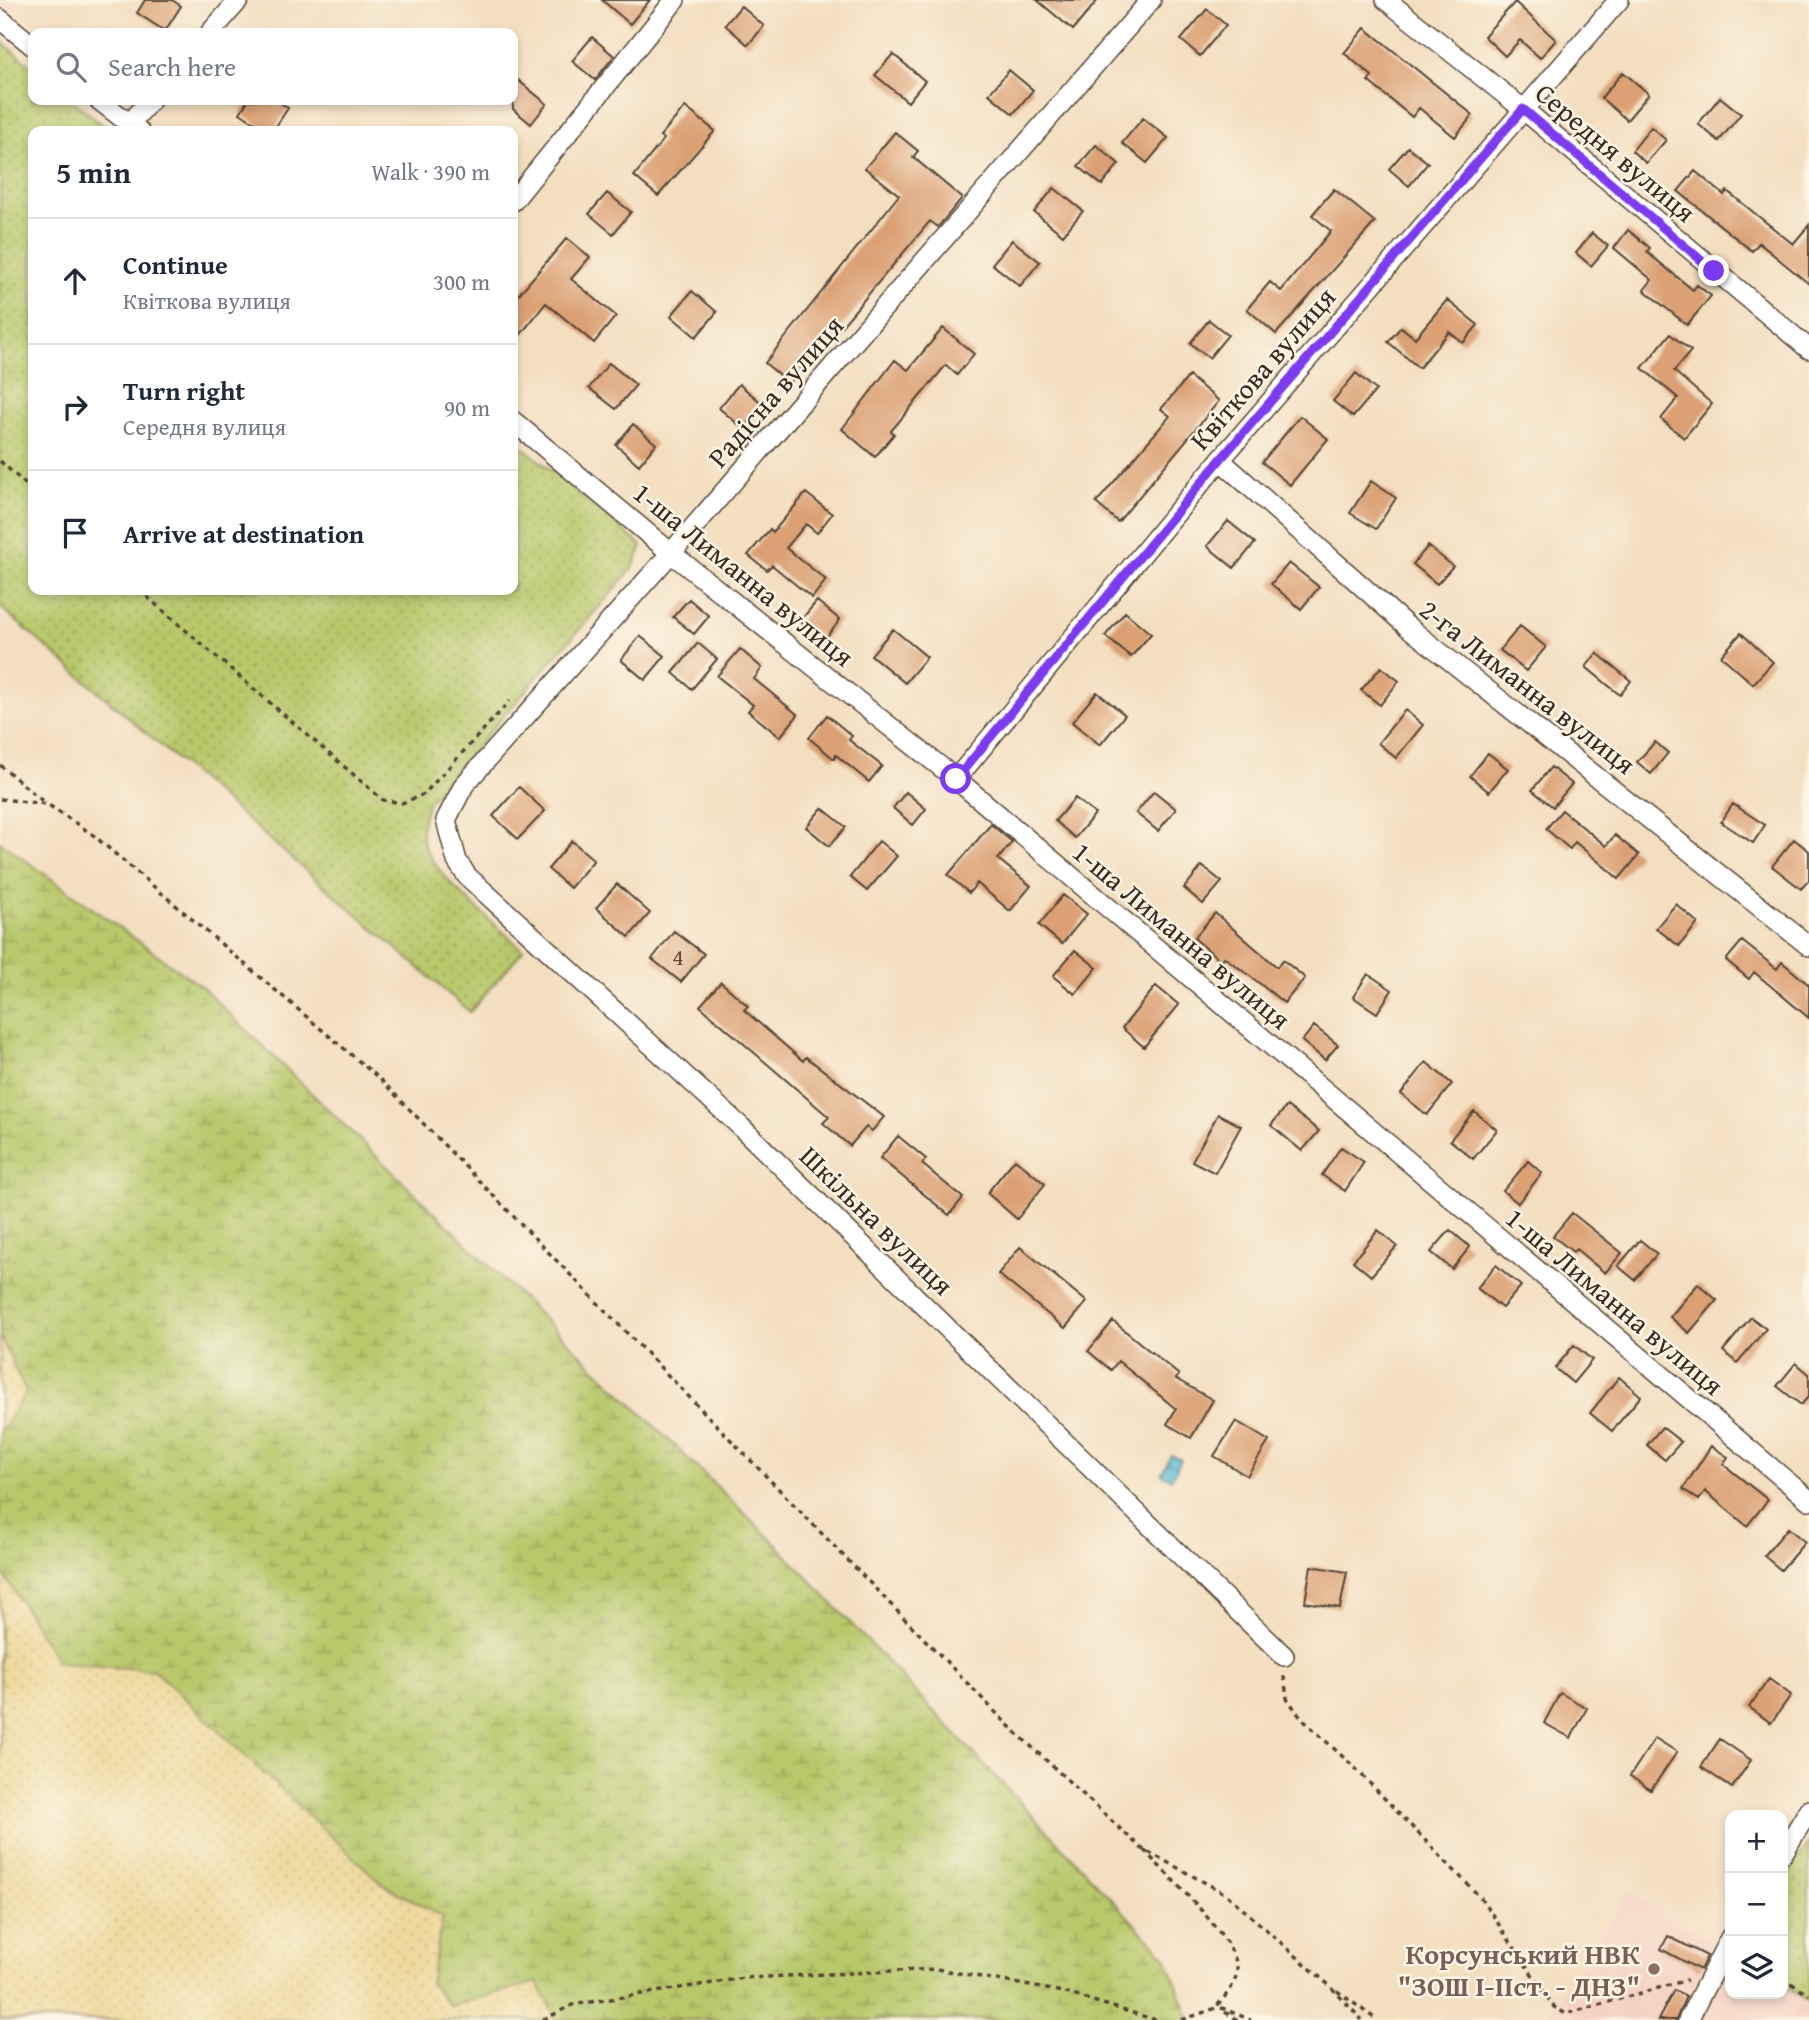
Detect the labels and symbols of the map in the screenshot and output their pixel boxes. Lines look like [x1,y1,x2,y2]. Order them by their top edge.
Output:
street label: Середня вулиця [1527,72,1705,232]
route end [1698,255,1729,286]
street label: Квіткова вулиця [1179,277,1345,459]
street label: Радісна вулиця [697,306,853,476]
street label: 1-ша Лиманна вулиця [625,472,863,676]
street label: 2-га Лиманна вулиця [1411,588,1645,784]
route start [940,763,971,794]
street label: 1-ша Лиманна вулиця [1064,831,1300,1039]
house number: 4 [672,939,684,974]
street label: Шкільна вулиця [791,1136,963,1304]
street label: 1-ша Лиманна вулиця [1497,1197,1733,1405]
place label: Корсунський НВК "ЗОШ І-ІІст. - ДНЗ" [1398,1933,1640,2006]
marker: Корсунський НВК "ЗОШ І-ІІст. - ДНЗ" [1646,1961,1662,1977]

